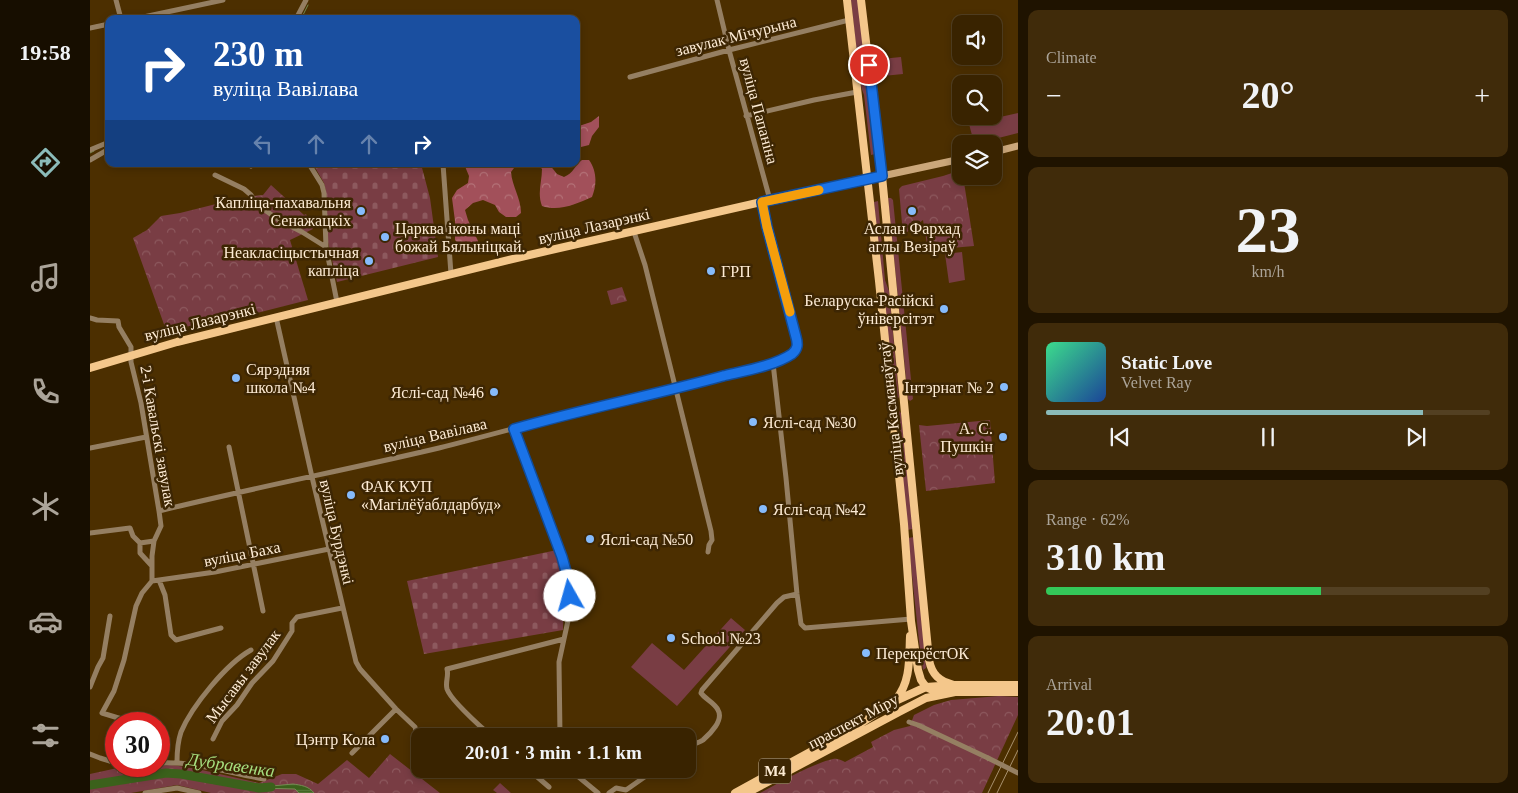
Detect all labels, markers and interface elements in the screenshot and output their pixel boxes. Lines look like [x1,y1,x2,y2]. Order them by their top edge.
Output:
street label: завулак Мічурына [674,13,798,60]
map controls [952,15,1002,185]
button: sound [952,15,1002,65]
icon: right [130,35,195,100]
text: 230 m [213,35,303,74]
text: 19:58 [19,40,71,65]
pin [848,44,890,86]
text: Climate [1046,49,1097,66]
icon: arrive [855,51,883,79]
street label: вуліца Папаніна [736,56,781,166]
text: 20° [1241,74,1295,116]
button: search [952,75,1002,125]
text: вуліца Вавілава [213,76,358,101]
text: − [1046,80,1062,111]
text: + [1474,80,1490,111]
icon: left [249,130,277,158]
icon: ahead [302,130,330,158]
icon: ahead [355,130,383,158]
icon: right [408,130,436,158]
button: layers [952,135,1002,185]
icon: directions [28,145,63,180]
place label: Капліца-пахавальня Сенажацкіх [215,194,352,230]
text: 23 [1236,194,1301,266]
marker: Капліца-пахавальня Сенажацкіх [355,205,367,217]
street label: вуліца Лазарэнкі [537,205,652,248]
marker: Аслан Фархад аглы Везіраў [906,205,918,217]
place label: Царква іконы маці божай Бялыніцкай. [395,220,526,256]
place label: Аслан Фархад аглы Везіраў [864,220,960,256]
marker: Царква іконы маці божай Бялыніцкай. [379,231,391,243]
place label: Неакласіцыстычная капліца [223,244,360,280]
marker: Неакласіцыстычная капліца [363,255,375,267]
icon: music [28,260,63,295]
place label: ГРП [721,263,751,280]
text: km/h [1252,263,1284,280]
marker: ГРП [705,265,717,277]
place label: Беларуска-Расійскі ўніверсітэт [804,292,935,328]
street label: вуліца Лазарэнкі [143,300,258,345]
marker: Беларуска-Расійскі ўніверсітэт [938,303,950,315]
street label: вуліца Касманаўтаў [876,341,907,477]
text: Static Love [1121,352,1212,373]
place label: Сярэдняя школа №4 [246,361,315,396]
street label: 2-і Кавальскі завулак [136,364,179,508]
marker: Сярэдняя школа №4 [230,372,242,384]
icon: phone [28,374,63,409]
text: Velvet Ray [1121,374,1192,391]
place label: Інтэрнат № 2 [904,379,994,397]
marker: Інтэрнат № 2 [998,381,1010,393]
place label: Яслі-сад №46 [391,384,484,402]
marker: Яслі-сад №46 [488,386,500,398]
place label: Яслі-сад №30 [763,414,856,432]
street label: вуліца Вавілава [382,415,489,456]
marker: Яслі-сад №30 [747,416,759,428]
place label: А. С. Пушкін [940,420,993,456]
icon: previous [1106,423,1134,451]
icon: pause [1254,423,1282,451]
icon: next [1402,423,1430,451]
marker: А. С. Пушкін [997,431,1009,443]
street label: вуліца Бурдэнкі [316,478,357,587]
place label: ФАК КУП «Магілёўаблдарбуд» [361,478,501,514]
icon: climate [28,489,63,524]
marker: ФАК КУП «Магілёўаблдарбуд» [345,489,357,501]
place label: Яслі-сад №42 [773,501,866,519]
marker: Яслі-сад №42 [757,503,769,515]
text: Range · 62% [1046,511,1130,528]
place label: Яслі-сад №50 [600,531,693,549]
marker: Яслі-сад №50 [584,533,596,545]
text: 310 km [1046,536,1165,578]
street label: вуліца Баха [202,538,282,571]
position arrow [543,569,595,621]
icon: car [28,604,63,639]
street label: Мысавы завулак [202,626,285,727]
place label: School №23 [681,630,761,647]
marker: School №23 [665,632,677,644]
place label: ПерекрёстОК [876,645,969,663]
marker: ПерекрёстОК [860,647,872,659]
text: Arrival [1046,676,1092,693]
street label: праспект Міру [805,690,901,753]
text: 20:01 [1046,701,1135,743]
speed limit sign: 30 [105,712,170,777]
icon: filters [28,718,63,753]
place label: Цэнтр Кола [296,731,375,749]
marker: Цэнтр Кола [379,733,391,745]
text: 20:01 · 3 min · 1.1 km [465,742,642,763]
water label: Дубравенка [184,749,276,781]
road number: М4 [759,758,791,784]

